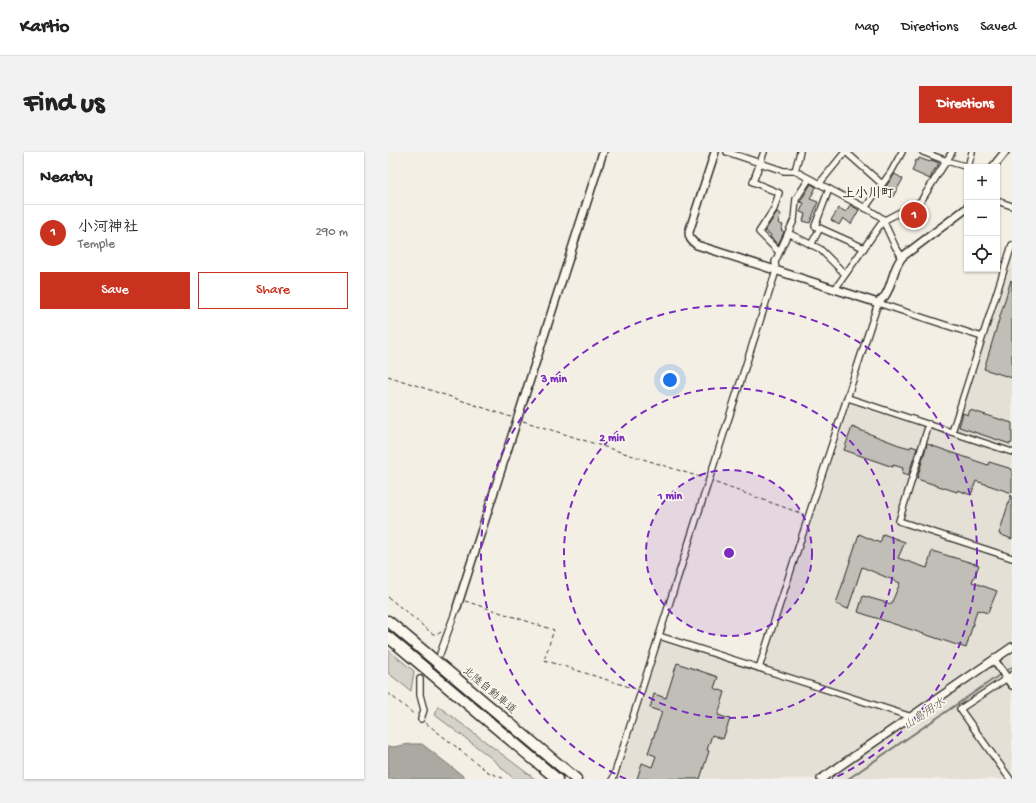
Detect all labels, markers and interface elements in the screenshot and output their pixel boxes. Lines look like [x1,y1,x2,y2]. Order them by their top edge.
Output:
text: Kartio [20,16,69,39]
text: Map [855,19,879,36]
text: Directions [901,19,958,36]
text: Saved [980,19,1016,36]
button: Directions [919,86,1012,123]
text: Find us [24,88,104,121]
map controls [964,164,1000,272]
button: + [964,164,1000,200]
text: Nearby [40,168,93,188]
district label: 上小川町 [842,186,894,202]
pin: 1 [901,200,927,230]
button: − [964,200,1000,236]
text: 小河神社 [78,219,138,237]
text: 1 [50,225,56,240]
text: 290 m [315,225,348,240]
button: locate [964,236,1000,272]
text: Temple [78,237,115,252]
button: Save [40,272,190,309]
button: Share [198,272,348,309]
your location [660,370,680,390]
text: 3 min [540,373,567,387]
text: 2 min [599,432,625,446]
text: 1 min [657,490,683,504]
centre of rings [722,546,736,560]
street label: 北陸自動車道 [460,664,519,717]
water label: 山島用水 [901,695,949,734]

